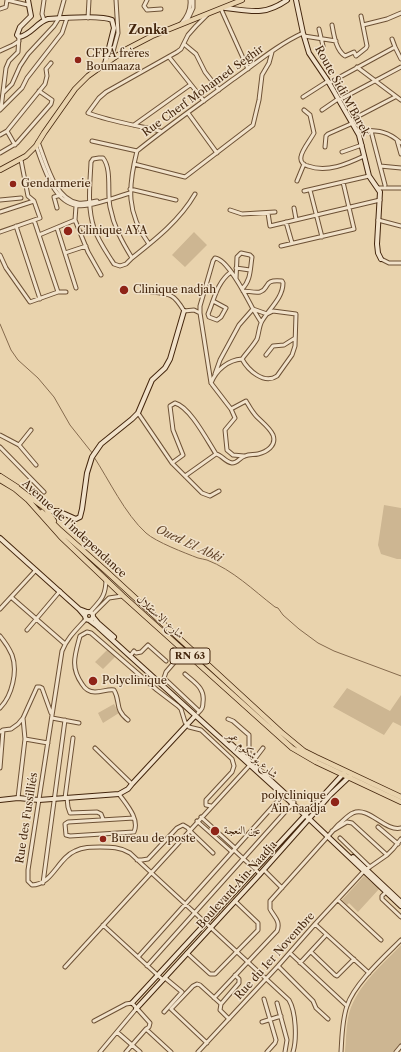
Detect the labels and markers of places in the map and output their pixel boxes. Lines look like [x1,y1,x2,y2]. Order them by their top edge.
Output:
place label: CFPA frères Boumaaza [86,47,149,73]
marker: CFPA frères Boumaaza [73,55,83,65]
place label: Gendarmerie [21,177,91,191]
marker: Gendarmerie [8,179,18,189]
place label: Clinique AYA [77,224,147,238]
marker: Clinique AYA [62,225,74,237]
place label: Clinique nadjah [133,283,216,297]
marker: Clinique nadjah [118,284,130,296]
place label: Polyclinique [102,674,167,688]
marker: Polyclinique [87,675,99,687]
place label: polyclinique Ain naadja [261,789,326,815]
marker: polyclinique Ain naadja [329,796,341,808]
place label: عين النعجة [224,824,261,838]
marker: عين النعجة [209,825,221,837]
place label: Bureau de poste [111,832,196,846]
marker: Bureau de poste [98,834,108,844]

